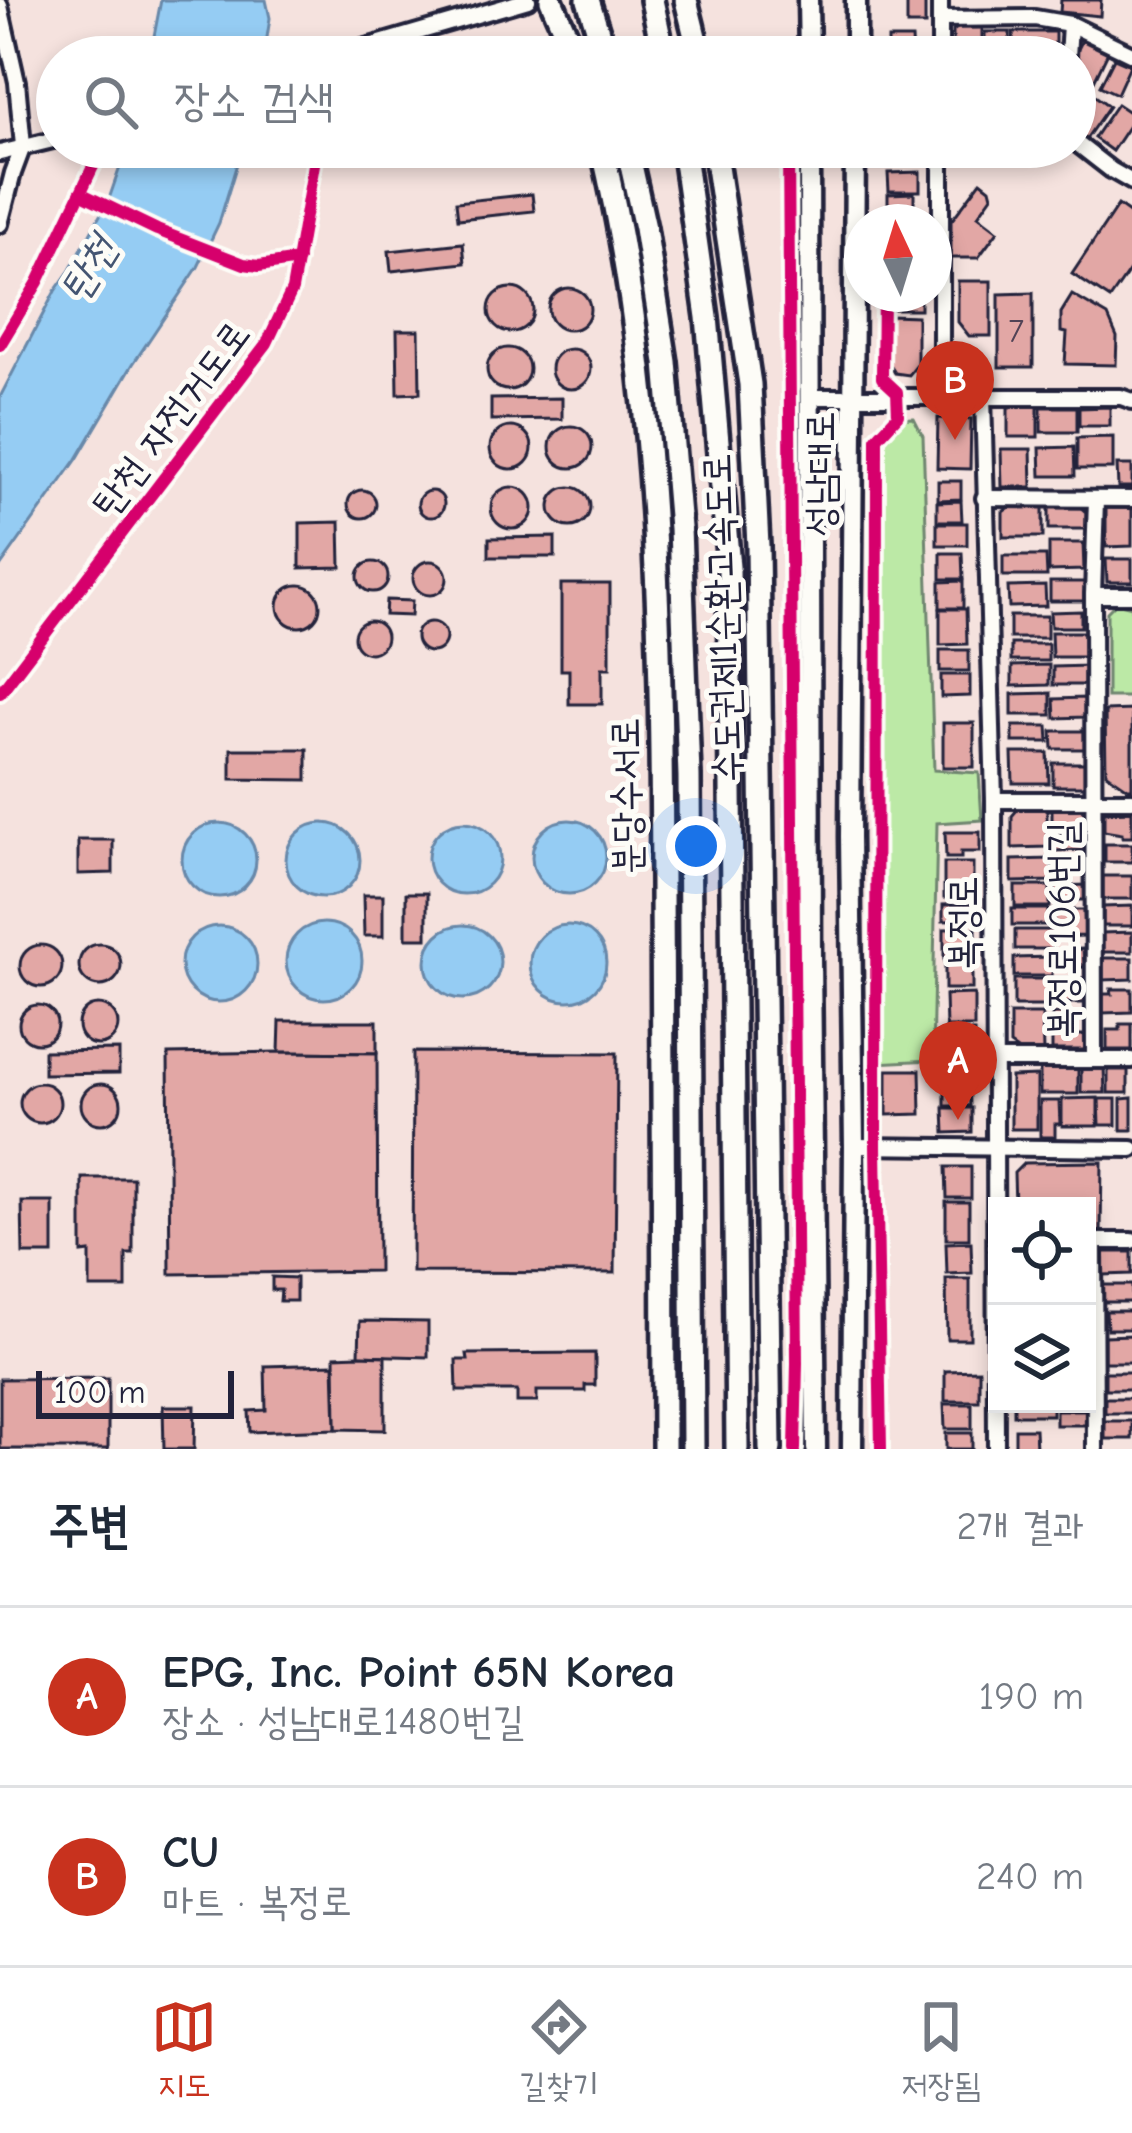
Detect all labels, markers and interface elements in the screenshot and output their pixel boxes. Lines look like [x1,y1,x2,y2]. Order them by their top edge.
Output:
search box [36,36,1096,168]
icon: search [78,69,144,135]
text: 장소 검색 [174,74,334,126]
north arrow [844,204,952,312]
water label: 탄천 [50,224,129,310]
street label: 탄천 자전거도로 [83,312,259,525]
house number: 7 [1008,312,1024,350]
pin: B [916,341,994,440]
street label: 성남대로 [798,411,843,537]
street label: 수도권제1순환고속도로 [694,453,751,783]
street label: 분당수서로 [603,717,650,875]
your location [666,816,726,876]
street label: 복정로106번길 [1040,821,1085,1039]
street label: 복정로 [941,876,986,970]
pin: A [919,1021,997,1120]
map controls [988,1197,1096,1413]
button: locate [988,1197,1096,1305]
button: layers [988,1305,1096,1413]
scale bar [36,1365,234,1418]
text: 100 m [54,1373,146,1411]
text: 주변 [48,1496,130,1555]
text: 2개 결과 [956,1504,1084,1549]
text: EPG, Inc. Point 65N Korea [162,1646,675,1698]
text: A [76,1674,98,1719]
text: 190 m [979,1674,1084,1719]
text: 장소 · 성남대로1480번길 [162,1699,524,1744]
text: CU [162,1826,219,1878]
text: B [75,1854,99,1899]
text: 240 m [976,1854,1084,1899]
text: 마트 · 복정로 [162,1879,352,1924]
tab: 지도 [151,1994,217,2107]
tab: 길찾기 [519,1994,599,2107]
tab: 저장됨 [901,1994,981,2107]

